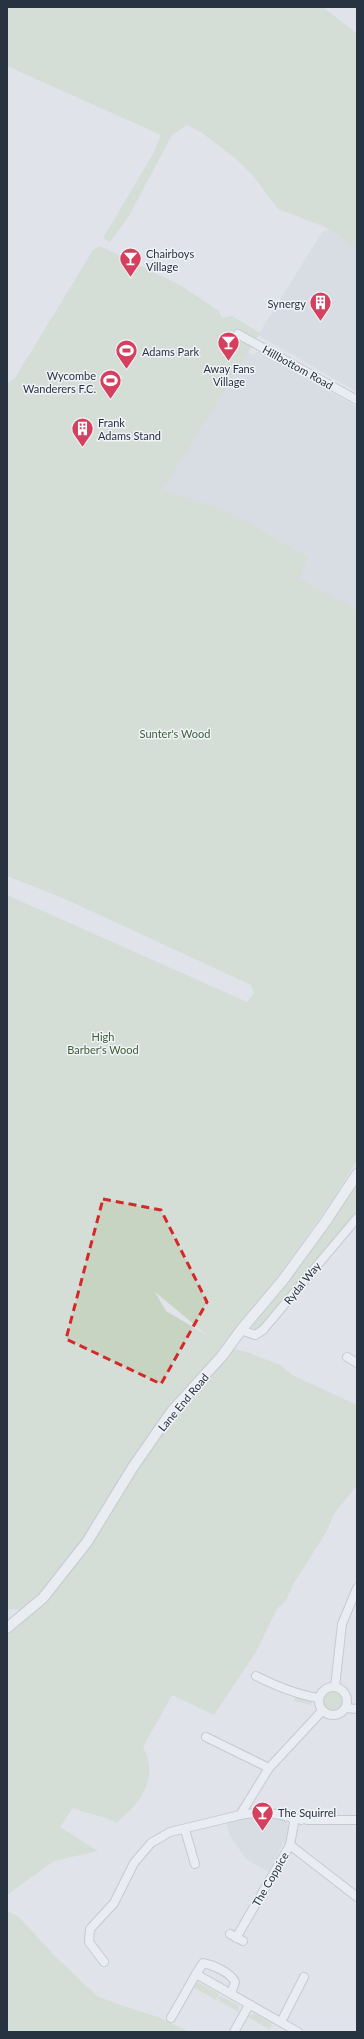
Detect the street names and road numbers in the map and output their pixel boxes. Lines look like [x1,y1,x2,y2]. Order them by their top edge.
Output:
street label: Hillbottom Road [261,342,335,392]
street label: Rydal Way [281,1259,323,1307]
street label: Lane End Road [155,1370,211,1434]
street label: The Coppice [249,1849,291,1908]

